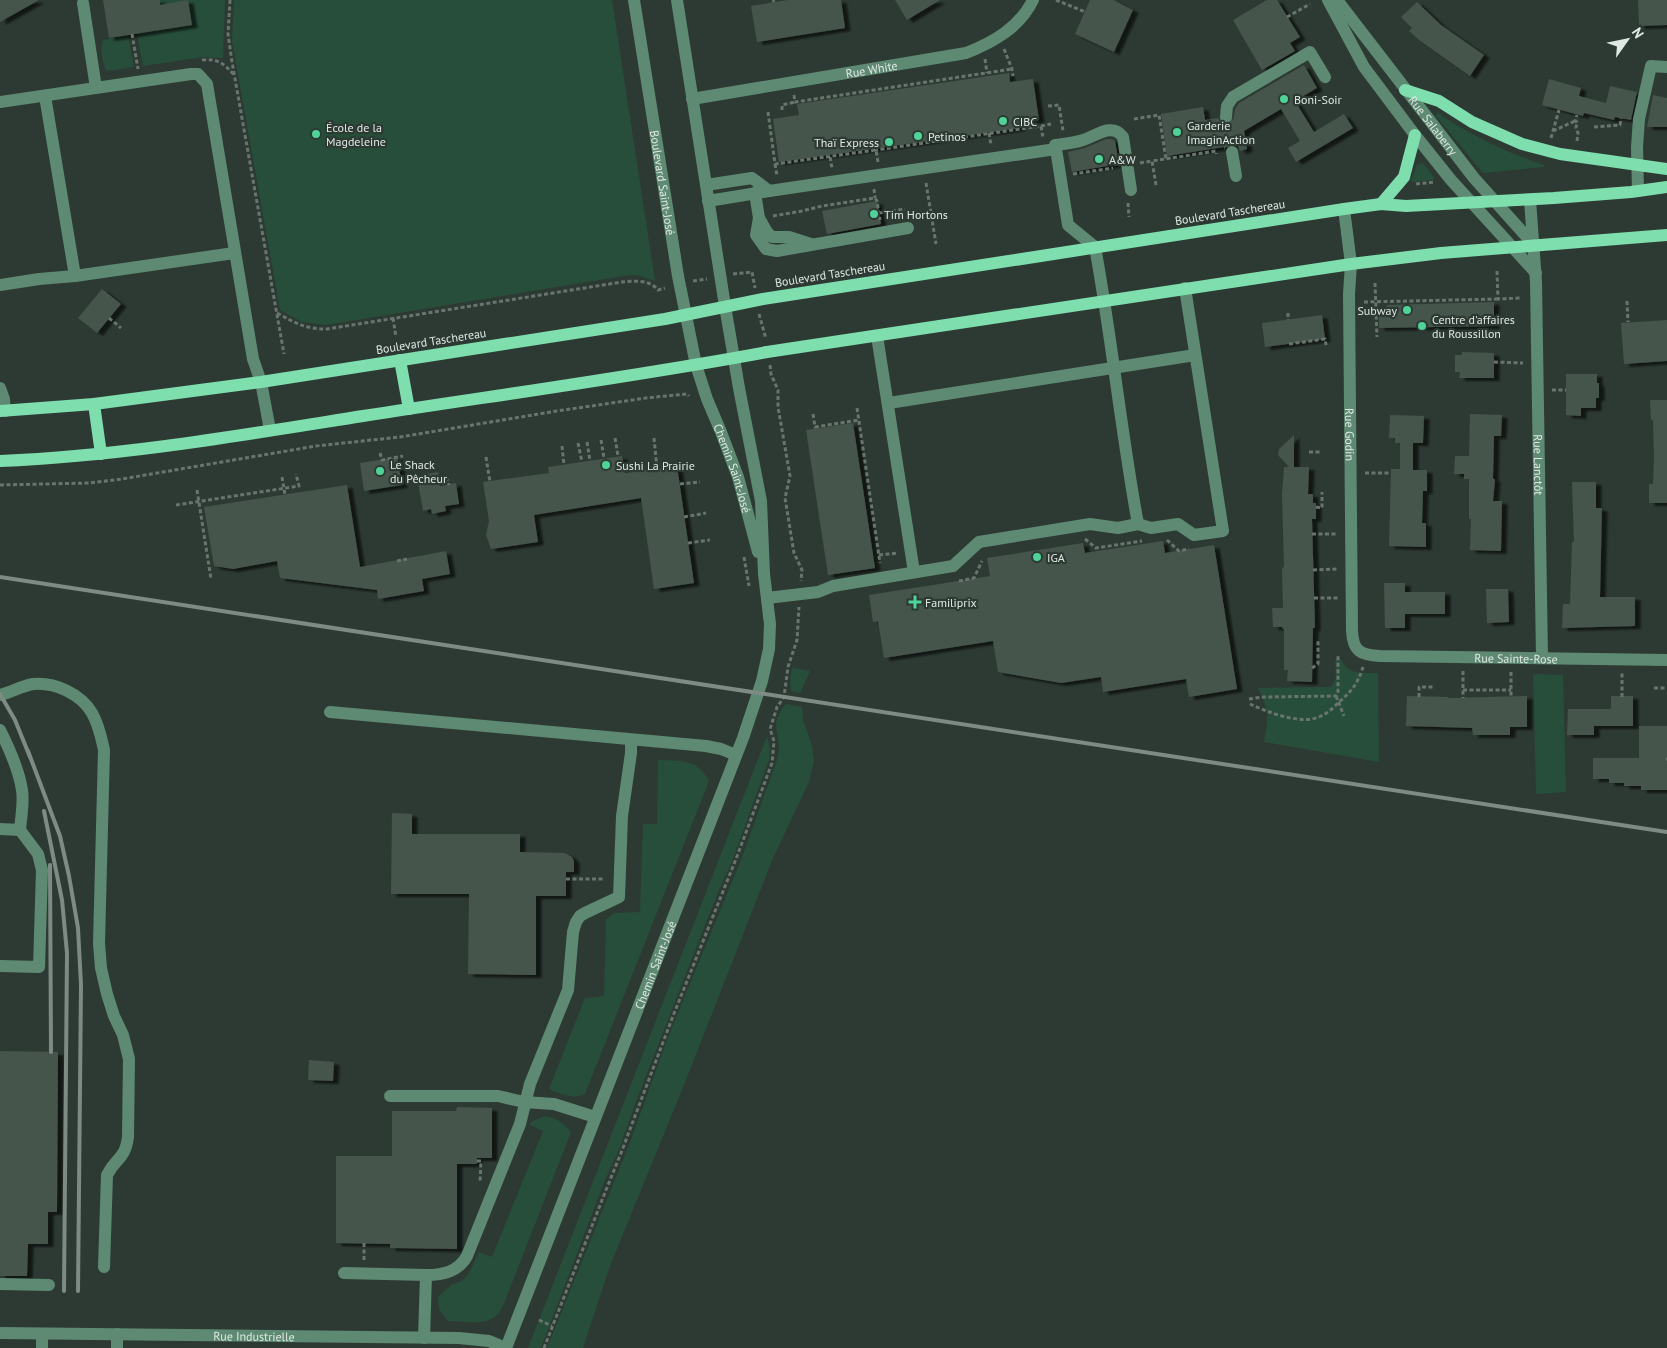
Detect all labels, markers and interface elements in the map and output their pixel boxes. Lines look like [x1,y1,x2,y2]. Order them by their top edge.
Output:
north arrow [1602,15,1652,65]
text: N [1628,24,1648,42]
street label: Rue White [844,57,899,81]
place label: Boni-Soir [1294,92,1342,107]
marker: Boni-Soir [1278,93,1290,105]
street label: Rue Salaberry [1406,93,1461,158]
place label: CIBC [1013,114,1037,129]
marker: CIBC [997,115,1009,127]
place label: Garderie ImaginAction [1187,118,1255,147]
place label: École de la Magdeleine [326,120,386,149]
marker: Garderie ImaginAction [1171,126,1183,138]
marker: École de la Magdeleine [310,128,322,140]
street label: Boulevard Saint-José [647,129,679,236]
place label: Petinos [928,129,966,144]
marker: Petinos [912,130,924,142]
place label: Thaï Express [814,135,879,150]
marker: Thaï Express [883,136,895,148]
place label: A&W [1109,152,1136,167]
marker: A&W [1093,153,1105,165]
street label: Boulevard Taschereau [1174,196,1286,228]
place label: Tim Hortons [884,207,948,222]
marker: Tim Hortons [868,208,880,220]
street label: Boulevard Taschereau [774,258,886,290]
place label: Subway [1357,303,1397,318]
marker: Subway [1401,304,1413,316]
place label: Centre d'affaires du Roussillon [1432,312,1515,341]
marker: Centre d'affaires du Roussillon [1416,320,1428,332]
street label: Boulevard Taschereau [375,325,487,357]
street label: Rue Godin [1343,408,1358,461]
street label: Chemin Saint-José [711,421,755,514]
street label: Rue Lanctôt [1531,434,1547,495]
place label: Le Shack du Pêcheur [390,457,447,486]
place label: Sushi La Prairie [616,458,695,473]
marker: Sushi La Prairie [600,459,612,471]
marker: Le Shack du Pêcheur [374,465,386,477]
place label: IGA [1047,550,1065,565]
marker: IGA [1031,551,1043,563]
place label: Familiprix [925,595,977,610]
marker: Familiprix [909,596,921,608]
street label: Rue Sainte-Rose [1474,650,1558,666]
street label: Chemin Saint-José [631,919,679,1011]
street label: Rue Industrielle [213,1328,295,1344]

